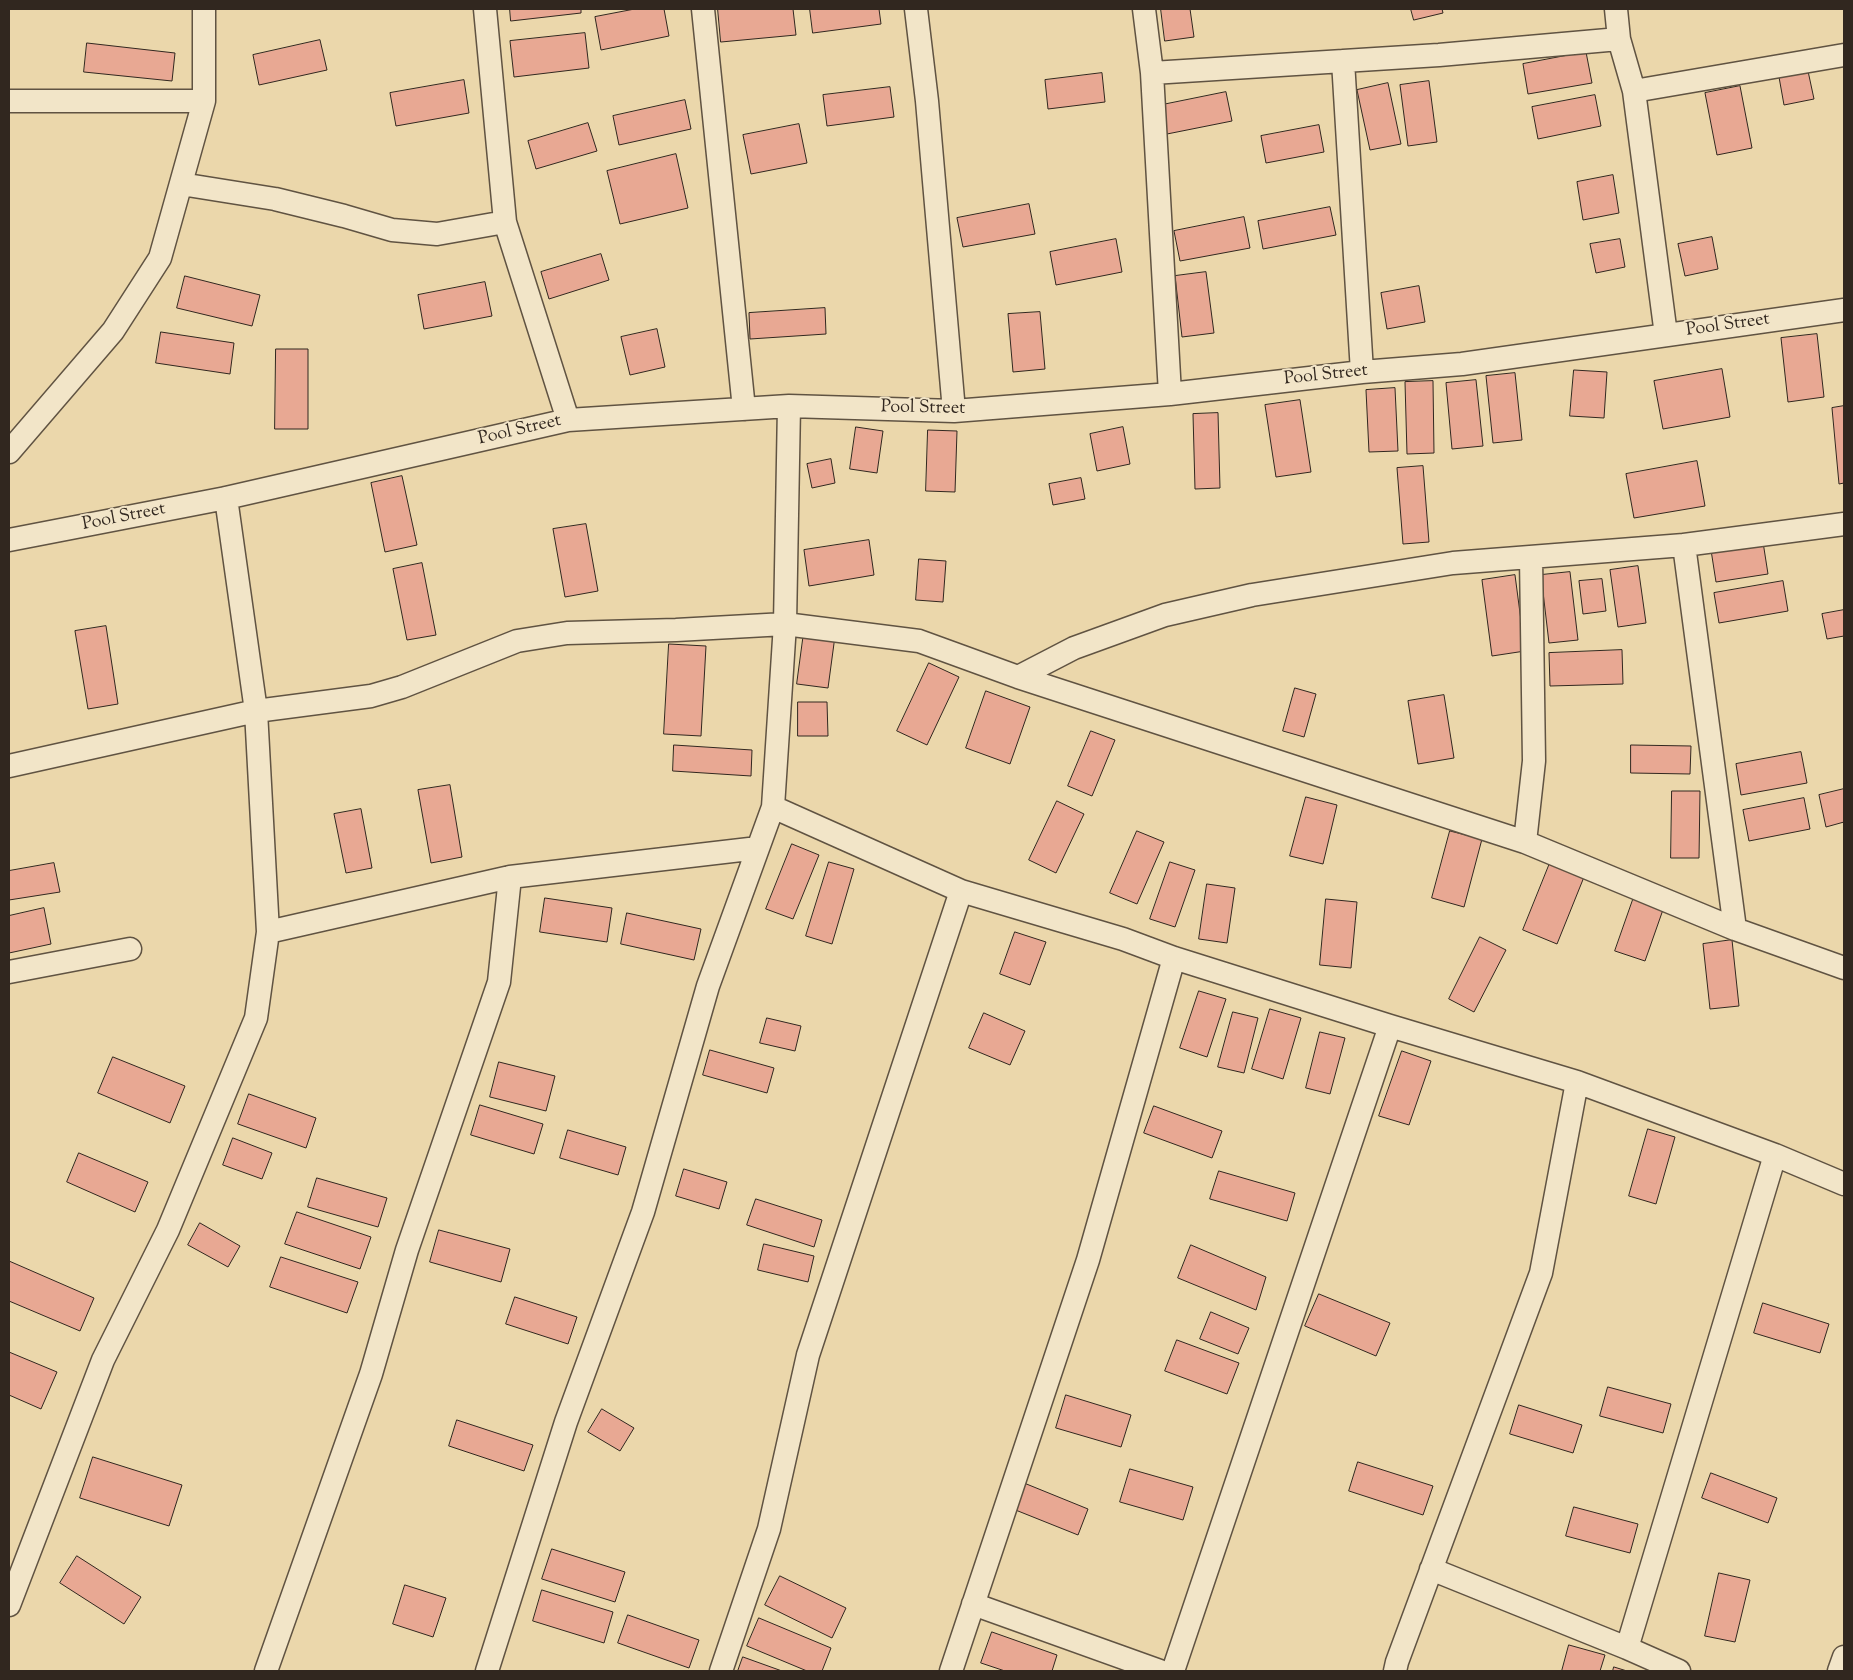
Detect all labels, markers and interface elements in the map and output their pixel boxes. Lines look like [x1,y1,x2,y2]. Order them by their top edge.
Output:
street label: Pool Street [1685,309,1771,343]
street label: Pool Street [1283,361,1369,391]
street label: Pool Street [881,397,965,421]
street label: Pool Street [476,411,564,451]
street label: Pool Street [81,499,167,537]

